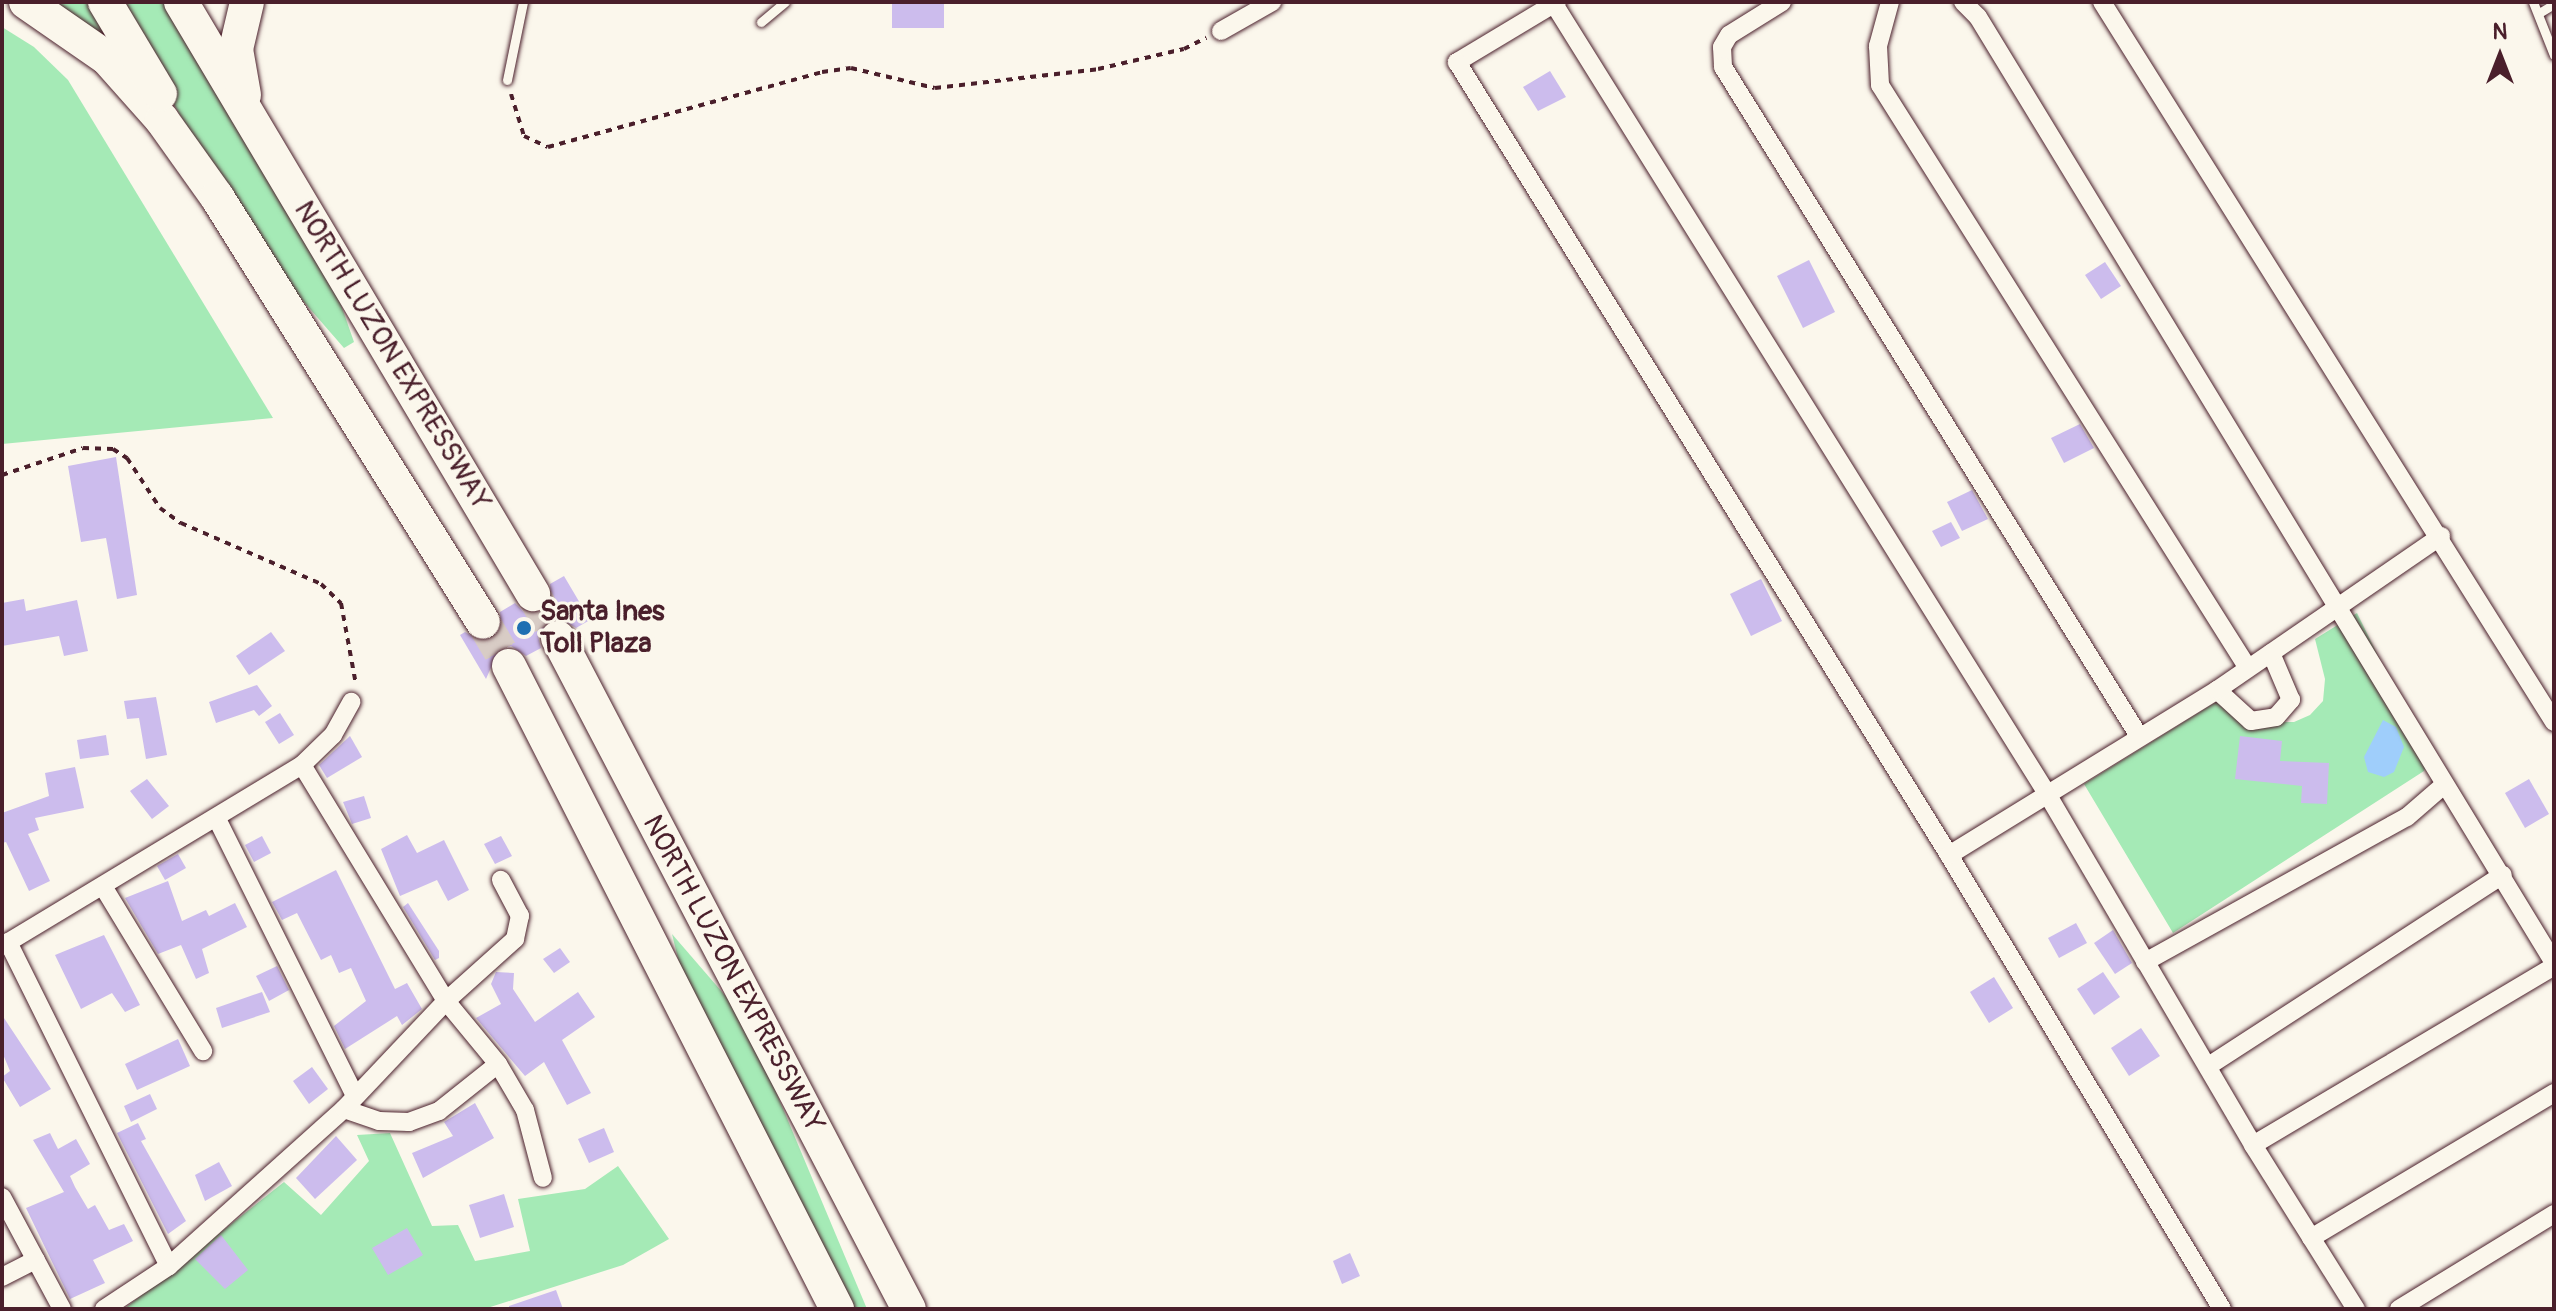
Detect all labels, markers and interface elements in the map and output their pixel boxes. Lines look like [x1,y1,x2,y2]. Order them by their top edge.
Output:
north arrow [2460,16,2540,96]
text: N [2493,18,2507,46]
street label: NORTH LUZON EXPRESSWAY [286,195,498,517]
place label: Santa Ines Toll Plaza [540,595,665,661]
marker: Santa Ines Toll Plaza [515,619,533,637]
street label: NORTH LUZON EXPRESSWAY [635,810,831,1138]

